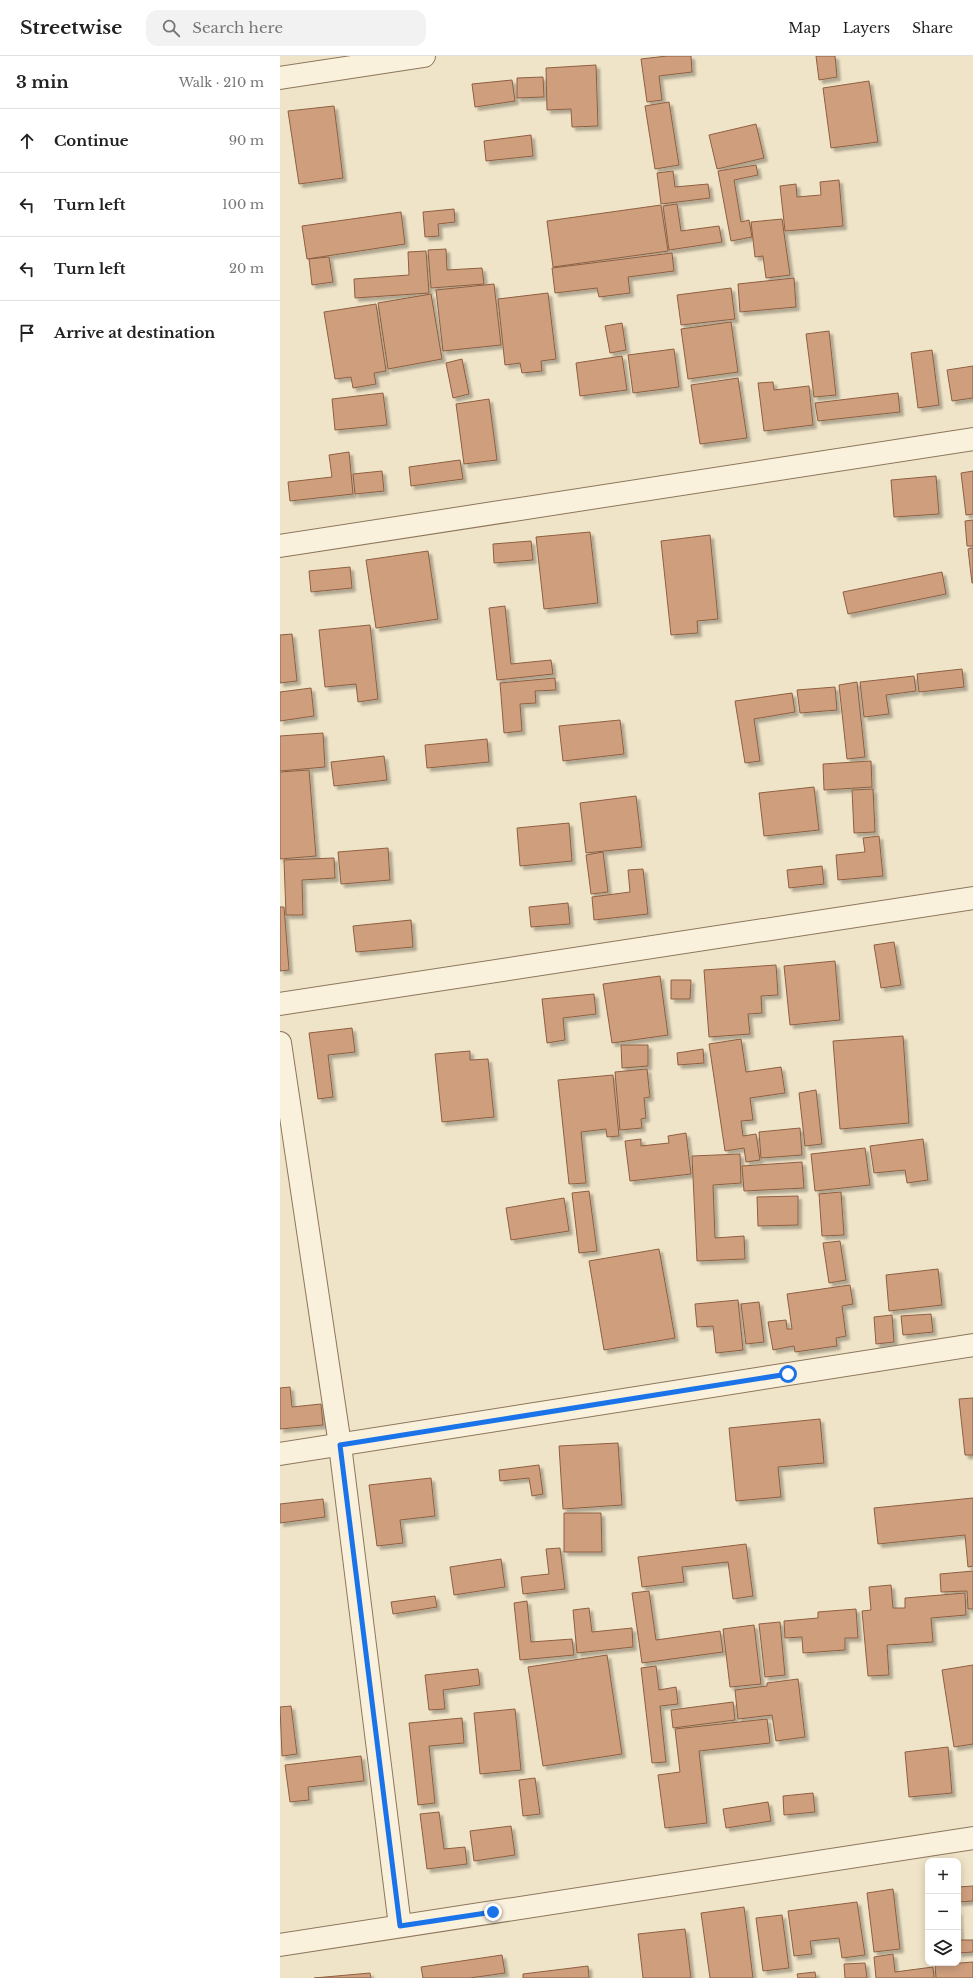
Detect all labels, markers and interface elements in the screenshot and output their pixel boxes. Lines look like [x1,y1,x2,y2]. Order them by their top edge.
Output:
search box [146,10,426,46]
text: Streetwise [20,16,122,39]
icon: search [160,17,182,39]
text: Search here [192,18,283,37]
text: Map [788,19,821,37]
text: Layers [843,19,890,37]
text: Share [912,19,953,37]
text: 3 min [16,72,69,93]
text: Walk · 210 m [179,74,264,91]
icon: ahead [16,130,38,152]
text: Continue [54,131,129,150]
text: 90 m [229,132,264,149]
icon: left [16,194,38,216]
text: Turn left [54,195,125,214]
text: 100 m [222,196,264,213]
icon: left [16,258,38,280]
text: Turn left [54,259,125,278]
text: 20 m [229,260,264,277]
icon: arrive [16,322,38,344]
text: Arrive at destination [54,323,215,342]
route start [779,1365,797,1383]
map controls [925,1858,961,1966]
button: + [925,1858,961,1894]
button: − [925,1894,961,1930]
route end [484,1903,502,1921]
button: layers [925,1930,961,1966]

